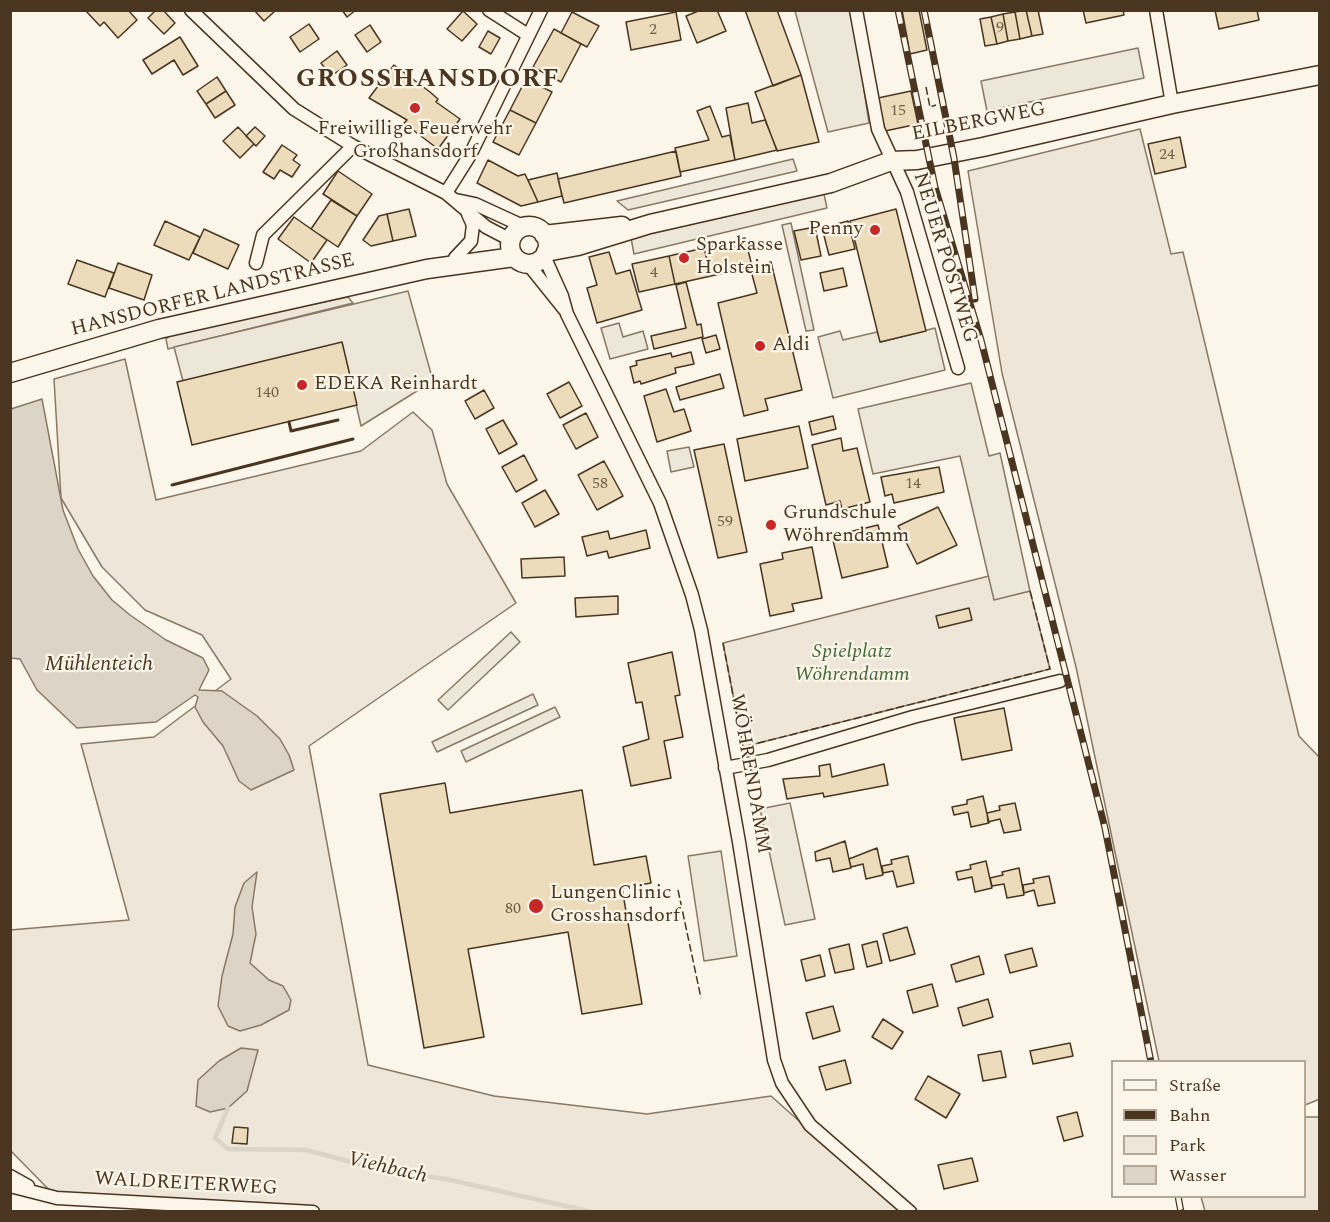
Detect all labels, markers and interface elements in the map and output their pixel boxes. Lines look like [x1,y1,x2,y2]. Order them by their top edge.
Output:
house number: 9 [996,19,1004,39]
house number: 2 [649,21,657,41]
district label: GROSSHANSDORF [296,65,560,97]
street label: EILBERGWEG [910,98,1048,148]
marker: Freiwillige Feuerwehr Großhansdorf [408,101,422,115]
house number: 15 [890,102,906,122]
place label: Freiwillige Feuerwehr Großhansdorf [318,118,512,165]
house number: 24 [1159,146,1175,166]
street label: NEUER POSTWEG [907,170,981,346]
place label: Penny [808,218,863,242]
marker: Penny [868,223,882,237]
place label: Sparkasse Holstein [696,234,783,281]
street label: HANSDORFER LANDSTRASSE [69,249,357,343]
marker: Sparkasse Holstein [677,251,691,265]
house number: 4 [650,264,658,284]
place label: Aldi [772,334,810,358]
marker: Aldi [753,339,767,353]
place label: EDEKA Reinhardt [314,373,478,397]
marker: EDEKA Reinhardt [295,378,309,392]
house number: 140 [255,384,279,404]
house number: 58 [592,475,608,495]
house number: 14 [905,475,921,495]
place label: Grundschule Wöhrendamm [783,502,909,549]
house number: 59 [717,513,733,533]
marker: Grundschule Wöhrendamm [764,518,778,532]
park label: Spielplatz Wöhrendamm [794,641,910,688]
water label: Mühlenteich [45,653,153,679]
street label: WÖHRENDAMM [723,692,775,856]
place label: LungenClinic Grosshansdorf [550,882,680,929]
marker: LungenClinic Grosshansdorf [527,897,545,915]
house number: 80 [505,900,521,920]
legend [1111,1060,1306,1198]
text: Straße [1169,1072,1221,1099]
text: Bahn [1169,1102,1211,1129]
text: Park [1169,1132,1206,1159]
water label: Viehbach [345,1148,429,1190]
text: Wasser [1169,1162,1226,1189]
street label: WALDREITERWEG [94,1168,278,1202]

